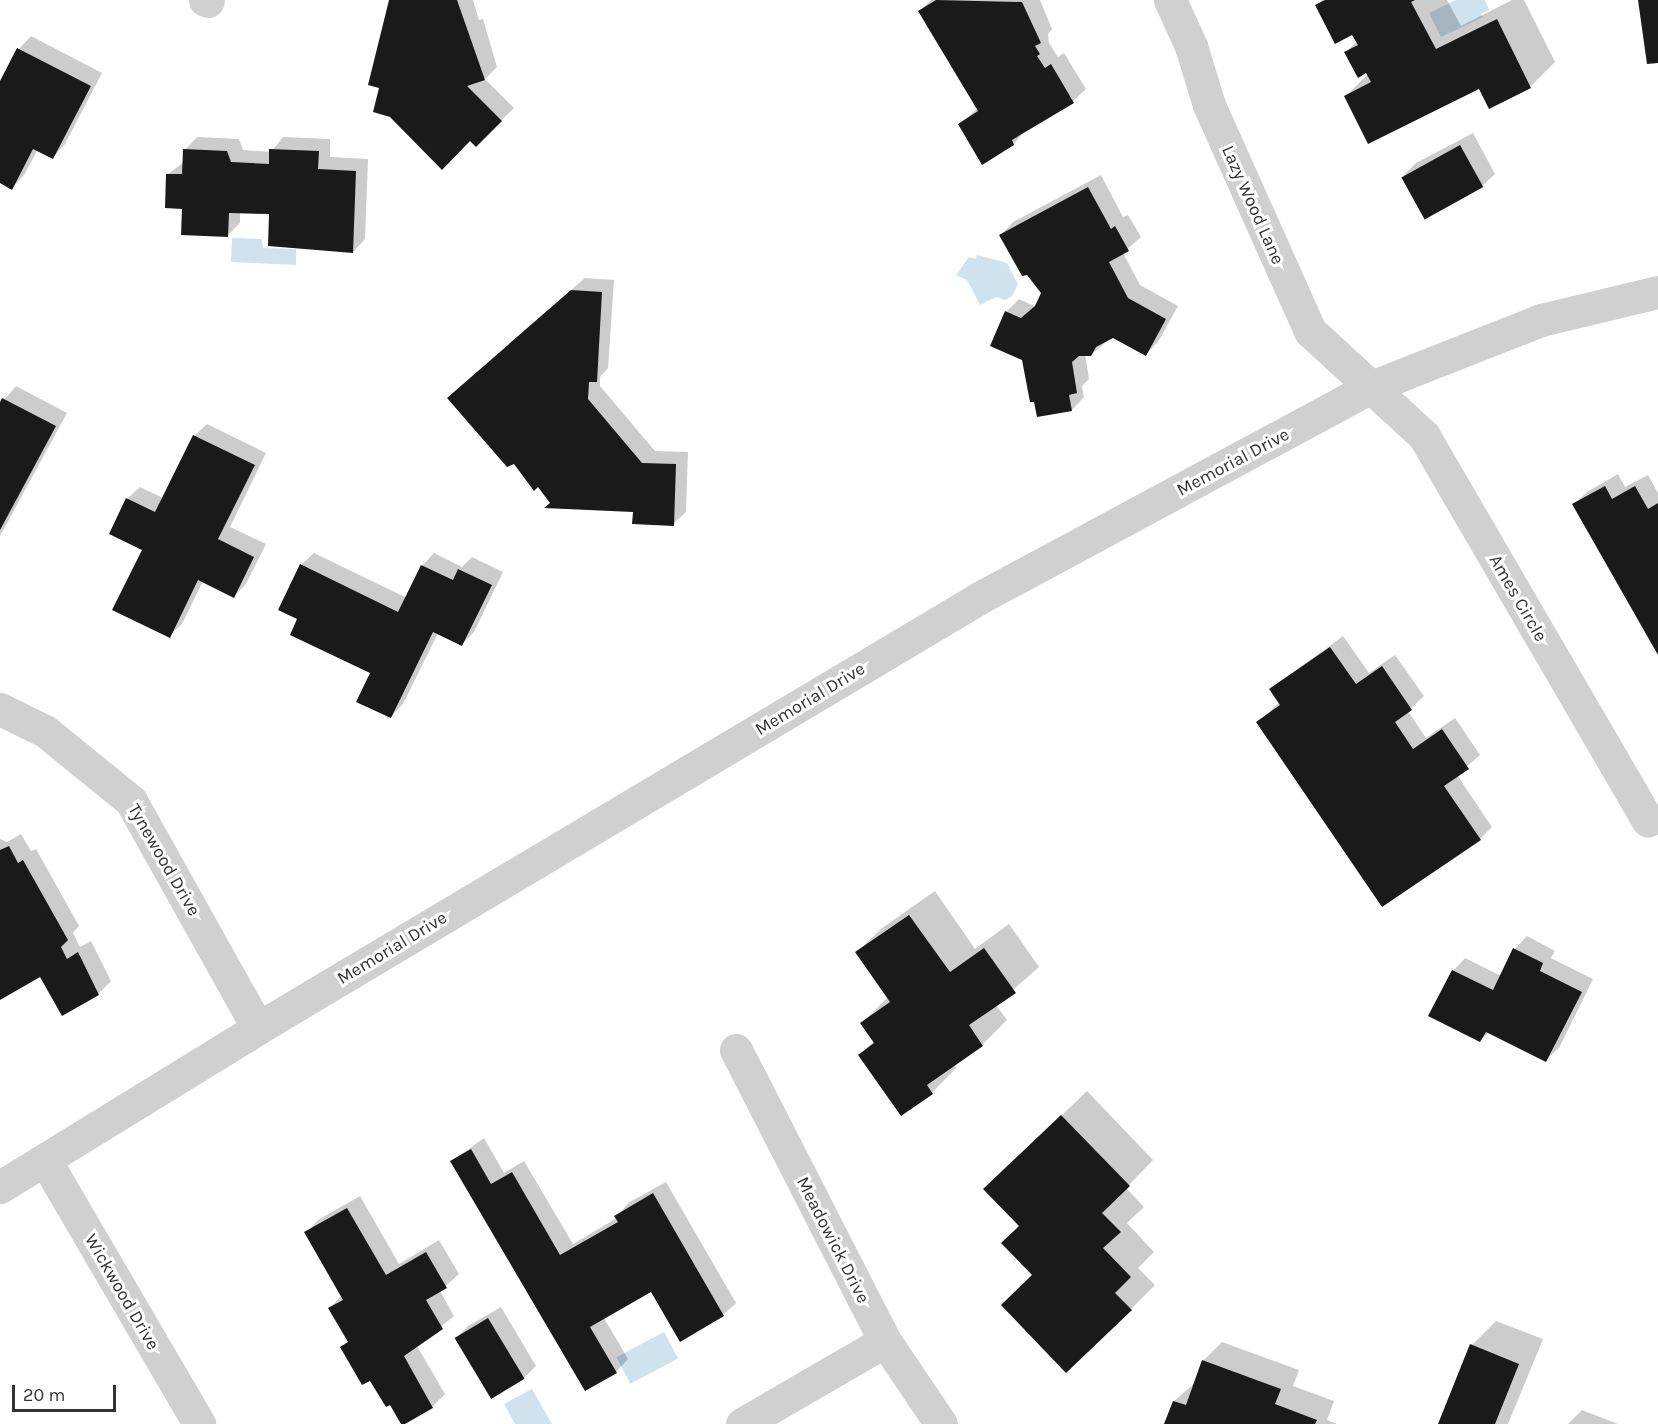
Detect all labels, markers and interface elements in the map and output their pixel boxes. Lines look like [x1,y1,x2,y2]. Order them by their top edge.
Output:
street label: Lazy Wood Lane [1217,142,1289,268]
street label: Memorial Drive [1173,423,1293,501]
street label: Ames Circle [1484,551,1552,645]
street label: Memorial Drive [751,658,869,740]
street label: Tynewood Drive [123,800,205,920]
street label: Memorial Drive [333,907,451,989]
street label: Meadowick Drive [792,1173,874,1307]
street label: Wickwood Drive [80,1230,164,1354]
scale bar [15,1373,118,1411]
text: 20 m [23,1384,65,1406]

